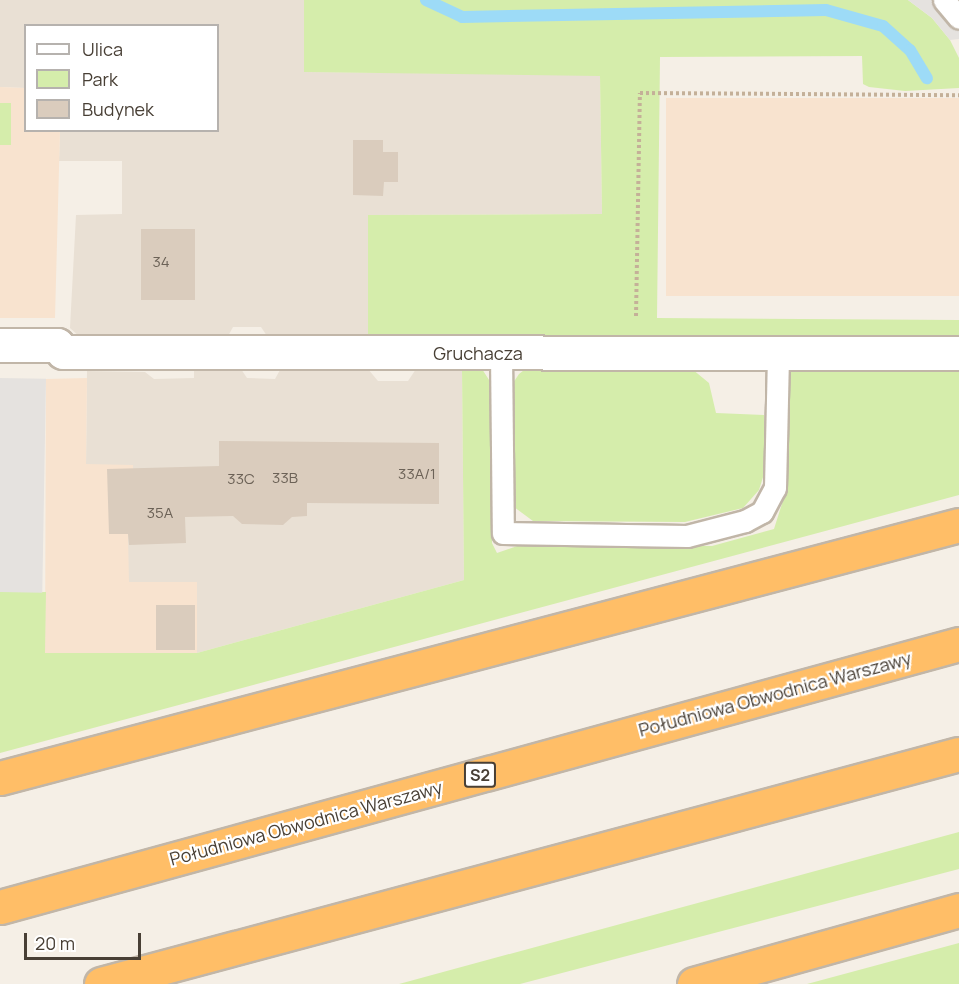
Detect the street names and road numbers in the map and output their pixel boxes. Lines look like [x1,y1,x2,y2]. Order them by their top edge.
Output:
street label: Gruchacza [433,342,523,364]
street label: Południowa Obwodnica Warszawy [636,647,914,741]
road number: S2 [464,762,496,788]
street label: Południowa Obwodnica Warszawy [167,776,445,870]

